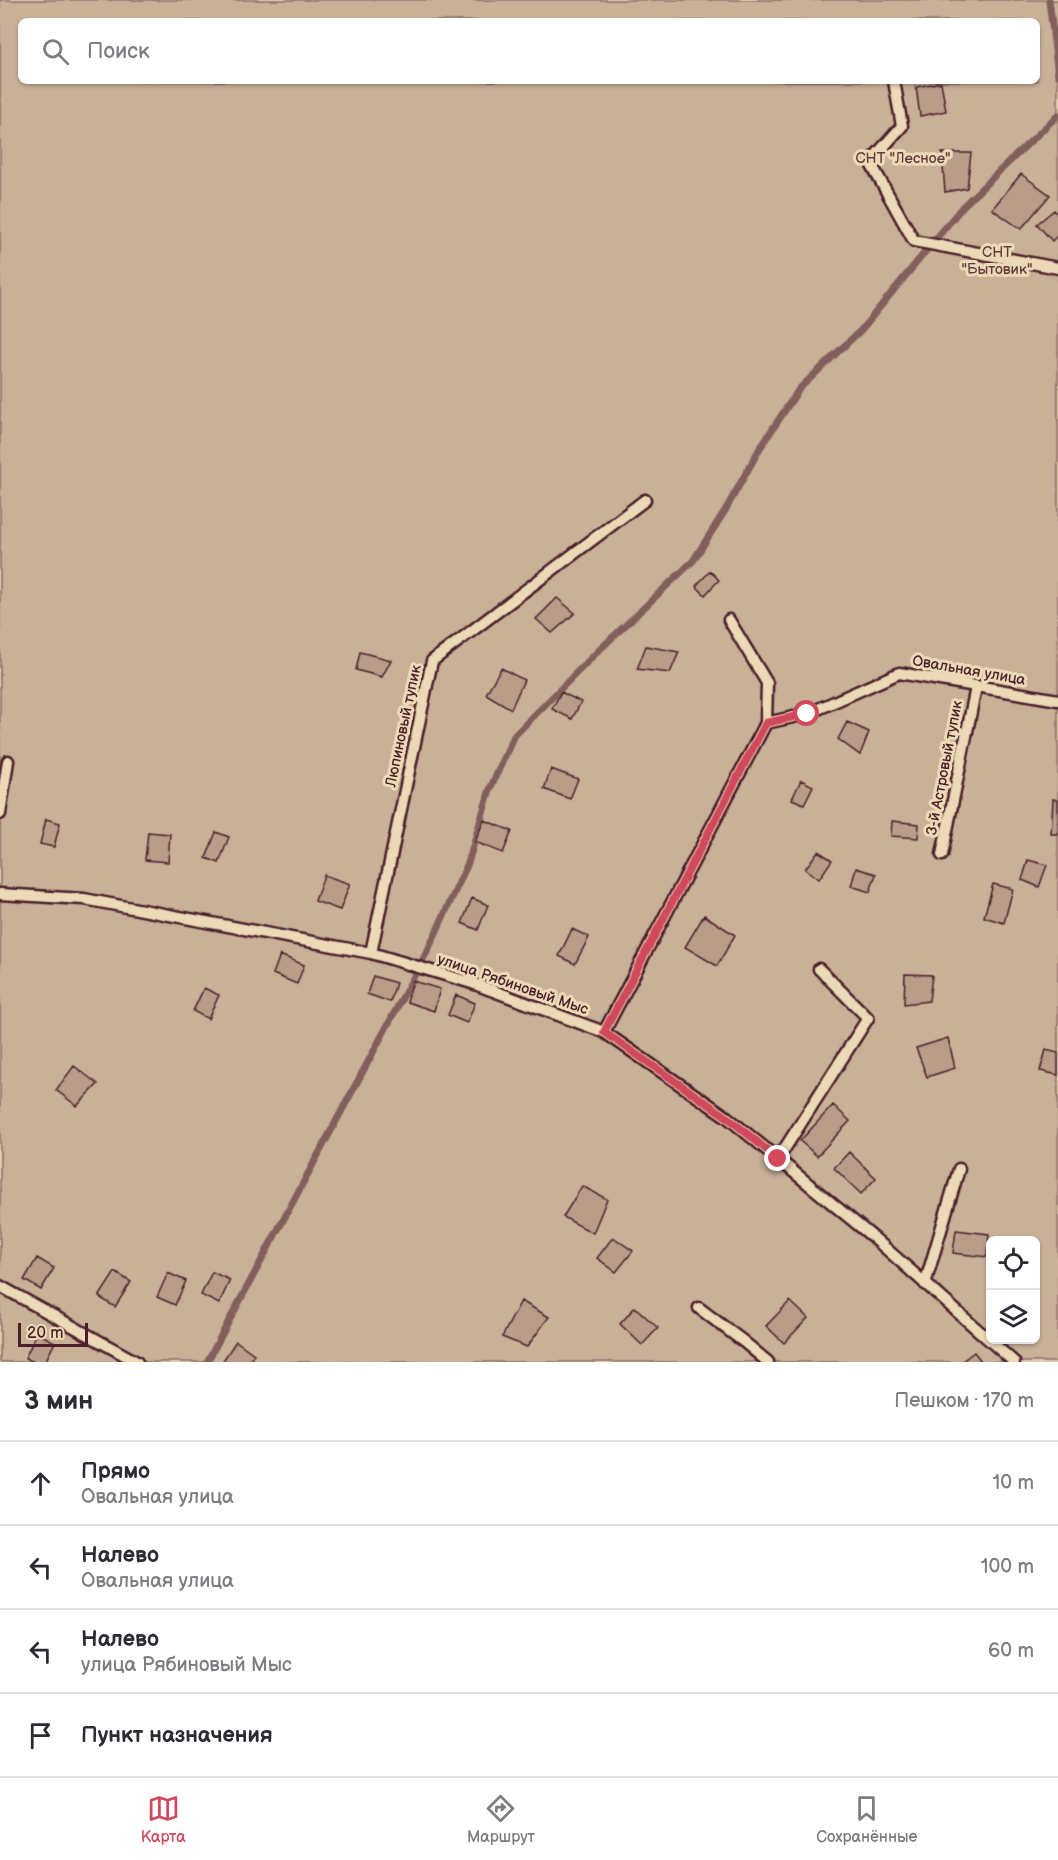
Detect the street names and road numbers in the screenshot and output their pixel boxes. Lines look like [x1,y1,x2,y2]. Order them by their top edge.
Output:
street label: Овальная улица [911,651,1027,690]
street label: Люпиновый тупик [381,663,426,790]
street label: 3-й Астровый тупик [922,699,967,837]
street label: улица Рябиновый Мыс [435,950,591,1019]

